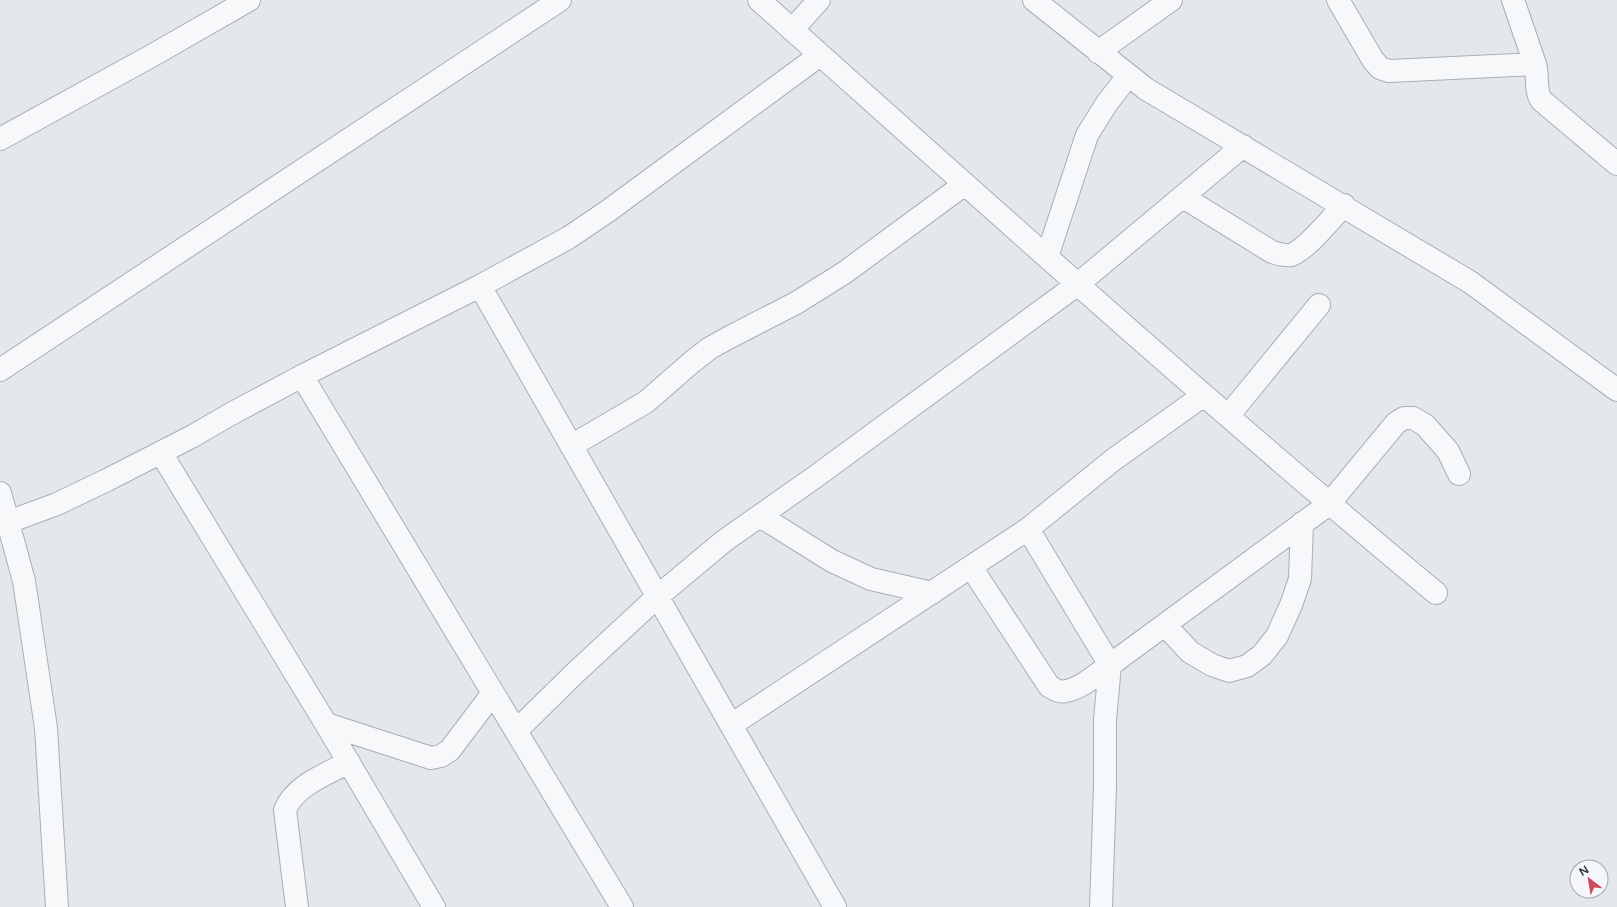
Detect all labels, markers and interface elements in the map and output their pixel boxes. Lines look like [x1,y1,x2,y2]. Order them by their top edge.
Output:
north arrow [1569,859,1609,899]
text: N [1577,863,1591,879]

